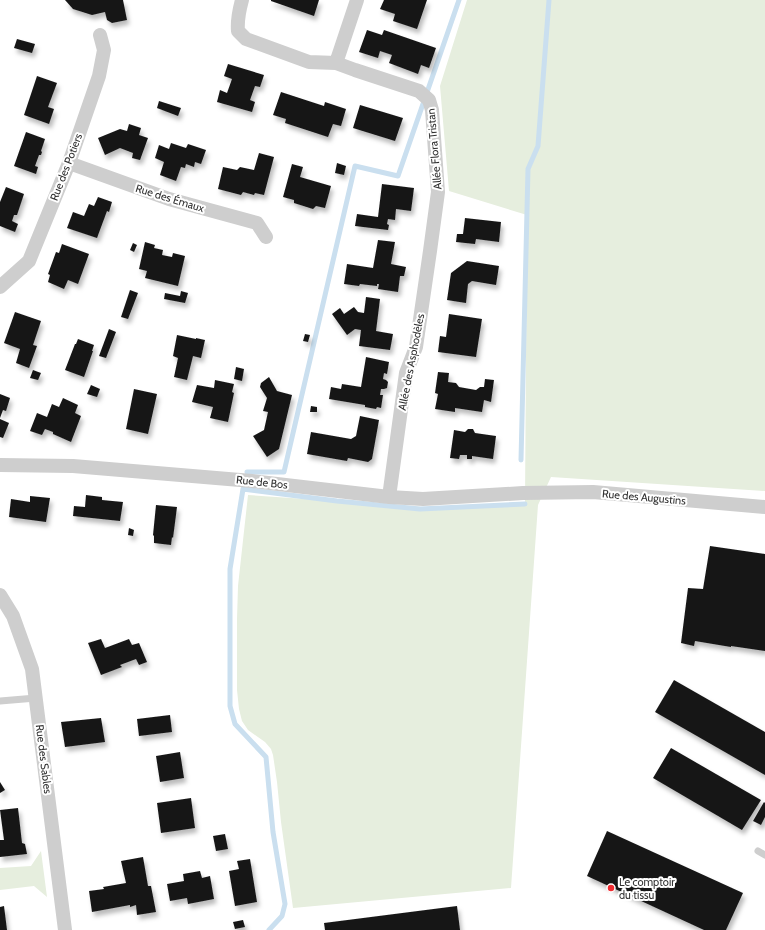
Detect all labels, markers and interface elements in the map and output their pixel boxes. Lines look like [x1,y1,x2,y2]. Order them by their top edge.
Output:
street label: Allée Flora Tristan [423,108,445,190]
street label: Rue des Potiers [47,131,85,203]
street label: Rue des Émaux [134,181,207,215]
street label: Allée des Asphodèles [395,312,427,412]
street label: Rue de Bos [236,472,289,492]
street label: Rue des Augustins [602,486,687,508]
street label: Rue des Sables [33,724,55,795]
place label: Le comptoir du tissu [619,875,675,902]
marker: Le comptoir du tissu [606,883,616,893]

